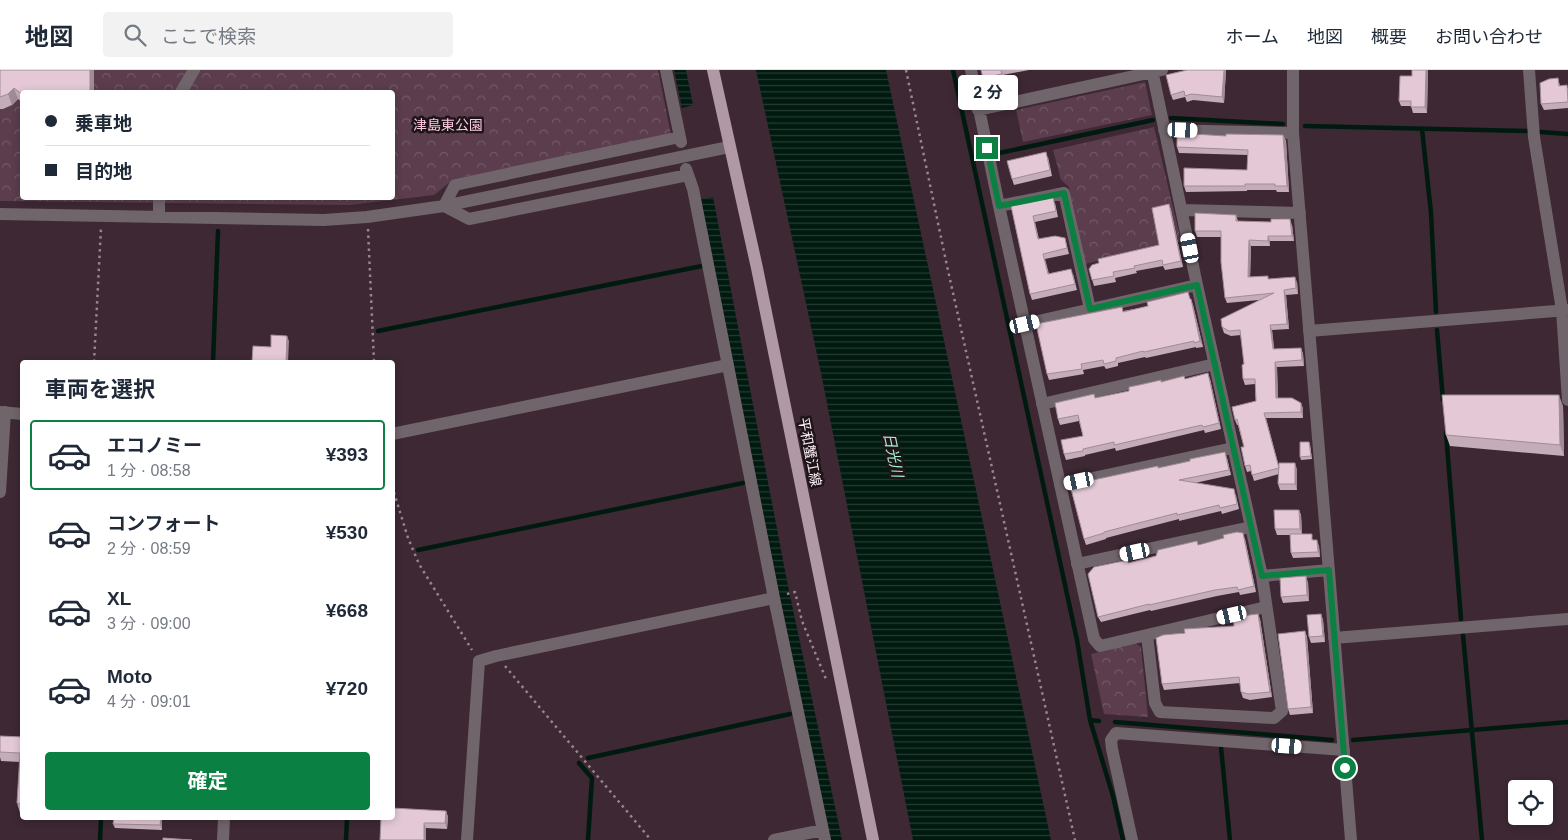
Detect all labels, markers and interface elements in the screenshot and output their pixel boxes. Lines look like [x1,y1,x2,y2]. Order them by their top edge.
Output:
search box [103,12,453,57]
icon: search [121,21,149,49]
text: 地図 [25,23,73,50]
text: ここで検索 [161,26,256,47]
text: ホーム [1226,27,1279,47]
text: 地図 [1307,27,1343,47]
text: 概要 [1371,27,1407,47]
text: お問い合わせ [1435,27,1543,47]
callout: 2 分 [957,75,1017,110]
text: 2 分 [973,84,1003,101]
text: 乗車地 [75,113,132,134]
park label: 津島東公園 [413,117,483,133]
car [1167,122,1198,138]
route end [976,137,998,159]
text: 目的地 [75,161,132,182]
car [1179,232,1200,264]
car [1008,313,1041,335]
text: 車両を選択 [45,377,155,402]
street label: 平和蟹江線 [795,416,825,488]
water label: 日光川 [880,431,907,481]
icon: car [47,433,92,478]
text: エコノミー [107,435,202,456]
text: ¥393 [326,444,368,465]
text: 1 分 · 08:58 [107,462,191,479]
car [1062,471,1095,491]
icon: car [47,511,92,556]
text: コンフォート [107,513,220,534]
text: ¥530 [326,522,368,543]
text: 2 分 · 08:59 [107,540,191,557]
car [1118,542,1151,562]
text: XL [107,588,131,609]
icon: car [47,589,92,634]
text: ¥668 [326,600,368,621]
car [1215,604,1248,626]
text: 3 分 · 09:00 [107,615,191,632]
text: Moto [107,666,152,687]
icon: car [47,667,92,712]
text: ¥720 [326,678,368,699]
text: 4 分 · 09:01 [107,693,191,710]
car [1271,737,1302,755]
button: 確定 [45,752,370,810]
route start [1334,757,1356,779]
map controls [1508,780,1553,825]
button: locate [1508,780,1553,825]

